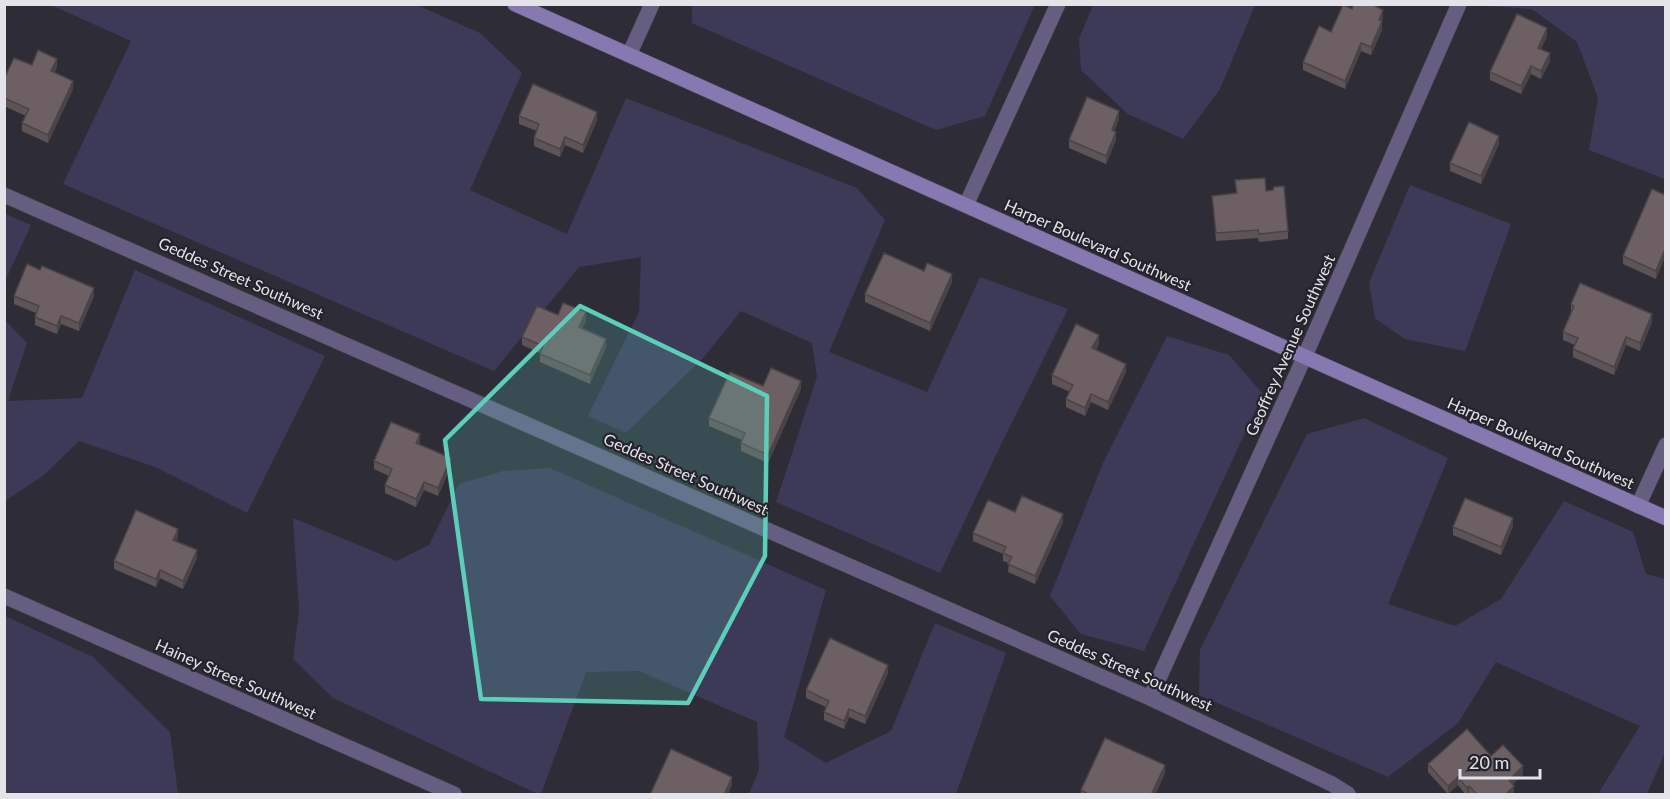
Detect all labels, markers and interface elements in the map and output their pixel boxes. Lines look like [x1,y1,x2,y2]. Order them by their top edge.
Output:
street label: Harper Boulevard Southwest [1002,195,1195,294]
street label: Geddes Street Southwest [156,233,327,323]
street label: Geoffrey Avenue Southwest [1241,251,1338,438]
street label: Harper Boulevard Southwest [1445,393,1638,492]
street label: Geddes Street Southwest [601,429,772,519]
street label: Geddes Street Southwest [1045,625,1216,715]
street label: Hainey Street Southwest [153,634,320,723]
scale bar [1460,742,1540,780]
text: 20 m [1469,751,1509,773]

